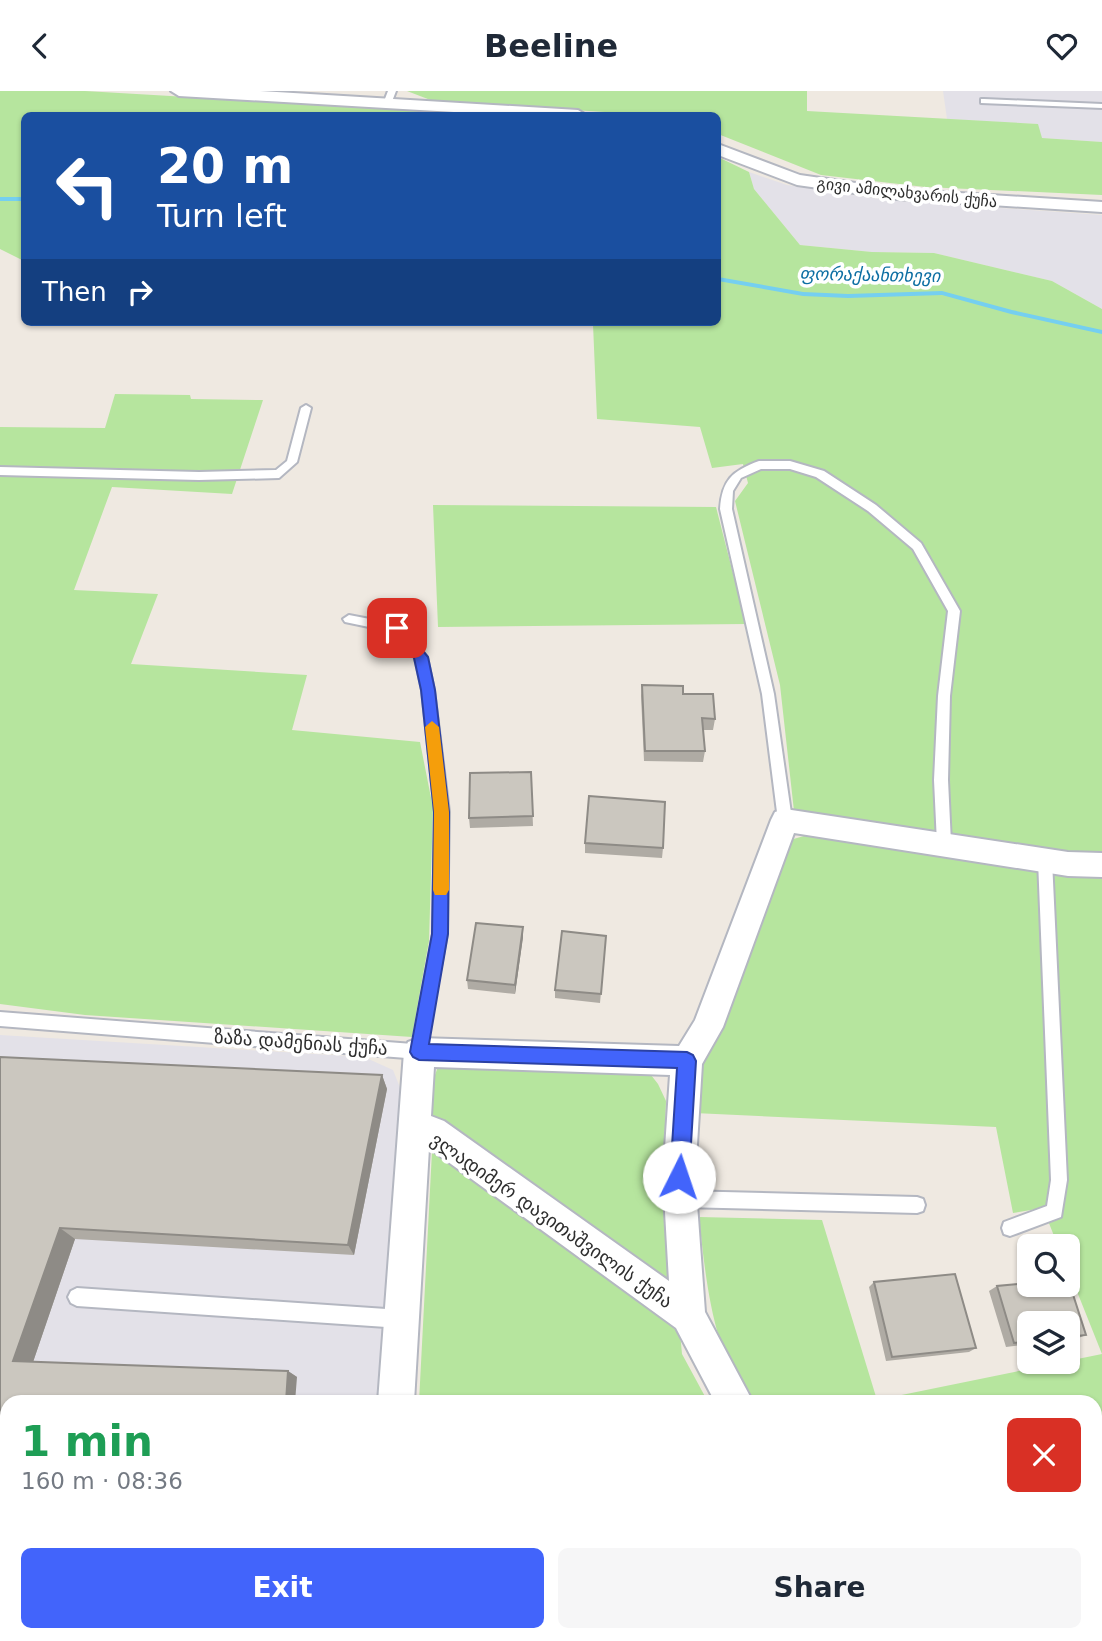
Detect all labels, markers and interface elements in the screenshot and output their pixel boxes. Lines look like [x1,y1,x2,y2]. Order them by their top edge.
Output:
icon: back [21,27,59,65]
text: Beeline [484,27,618,65]
icon: heart [1043,27,1081,65]
text: 20 m [157,138,293,195]
icon: left [42,140,133,231]
street label: გივი ამილახვარის ქუჩა [816,174,998,211]
text: Turn left [157,197,287,235]
water label: ფორაქაანთხევი [799,263,942,286]
icon: right [121,273,159,311]
text: Then [42,277,107,307]
pin [367,598,427,658]
icon: arrive [378,609,416,647]
street label: ზაზა დამენიას ქუჩა [213,1025,388,1060]
street label: ვლადიმერ დავითაშვილის ქუჩა [426,1128,677,1313]
position arrow [642,1140,716,1214]
map controls [1017,1234,1080,1374]
button: search [1017,1234,1080,1297]
button: layers [1017,1311,1080,1374]
text: 1 min [21,1417,153,1466]
button: close [1007,1418,1081,1492]
text: 160 m · 08:36 [21,1468,183,1494]
button: Exit [21,1548,544,1628]
button: Share [558,1548,1081,1628]

